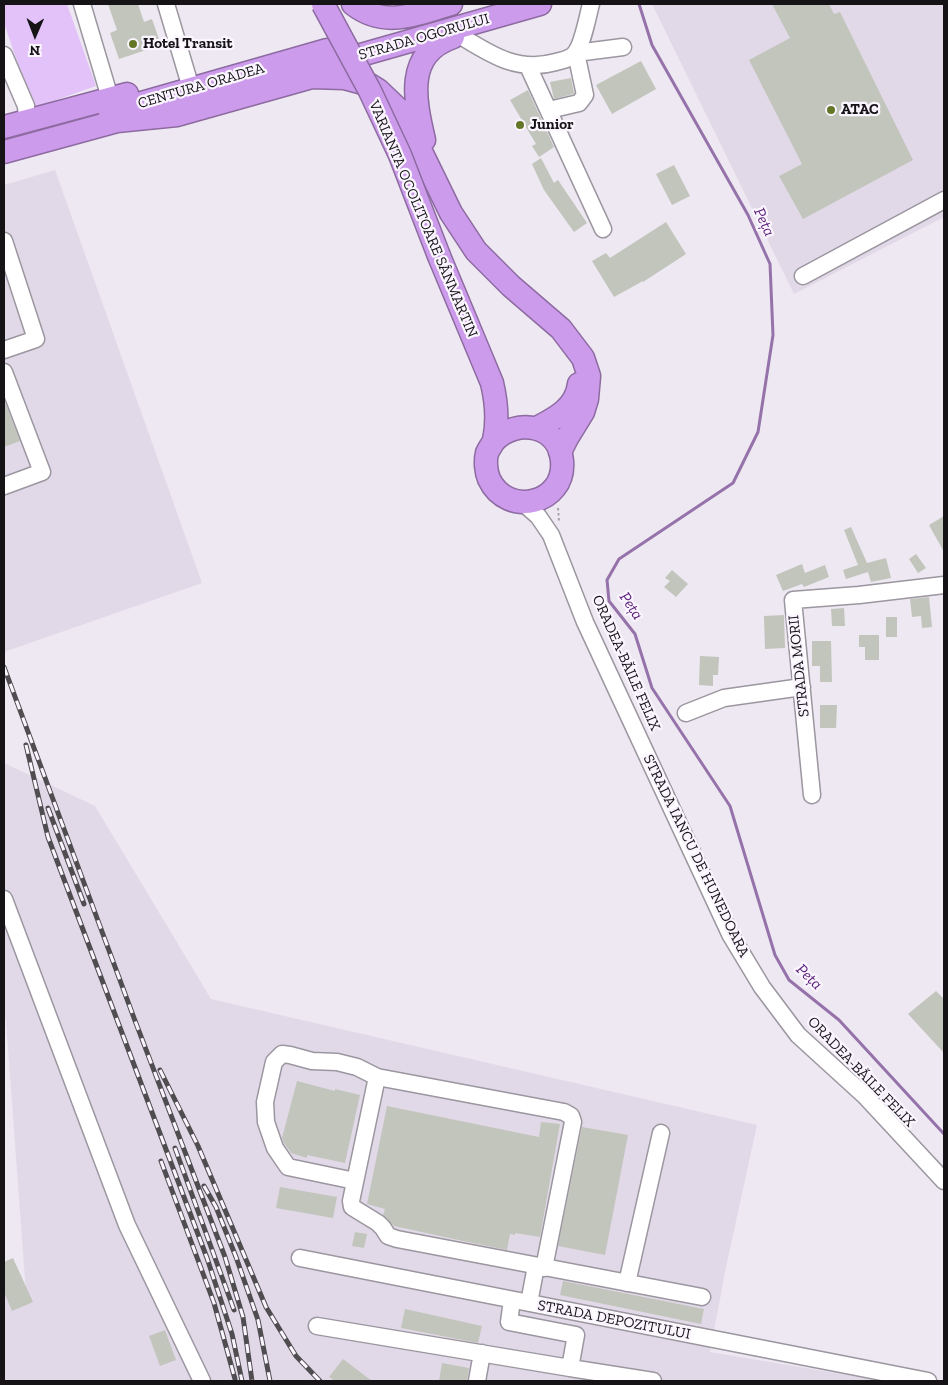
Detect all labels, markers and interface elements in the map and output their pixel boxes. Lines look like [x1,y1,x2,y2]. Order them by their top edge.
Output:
north arrow [10,10,60,60]
street label: STRADA OGORULUI [357,10,491,64]
place label: Hotel Transit [143,35,232,53]
marker: Hotel Transit [127,38,139,50]
text: N [29,42,40,59]
street label: CENTURA ORADEA [136,59,266,113]
street label: VARIANTA OCOLITOARE SÂNMARTIN [365,98,481,340]
place label: ATAC [841,101,879,119]
marker: ATAC [825,104,837,116]
place label: Junior [530,116,574,134]
marker: Junior [514,119,526,131]
water label: Peța [749,205,779,239]
water label: Peța [615,588,647,624]
street label: ORADEA-BĂILE FELIX [588,592,664,734]
street label: STRADA MORII [785,614,813,718]
street label: STRADA IANCU DE HUNEDOARA [639,752,753,960]
water label: Peța [792,960,826,994]
street label: ORADEA-BĂILE FELIX [804,1013,918,1131]
street label: STRADA DEPOZITULUI [536,1296,692,1344]

